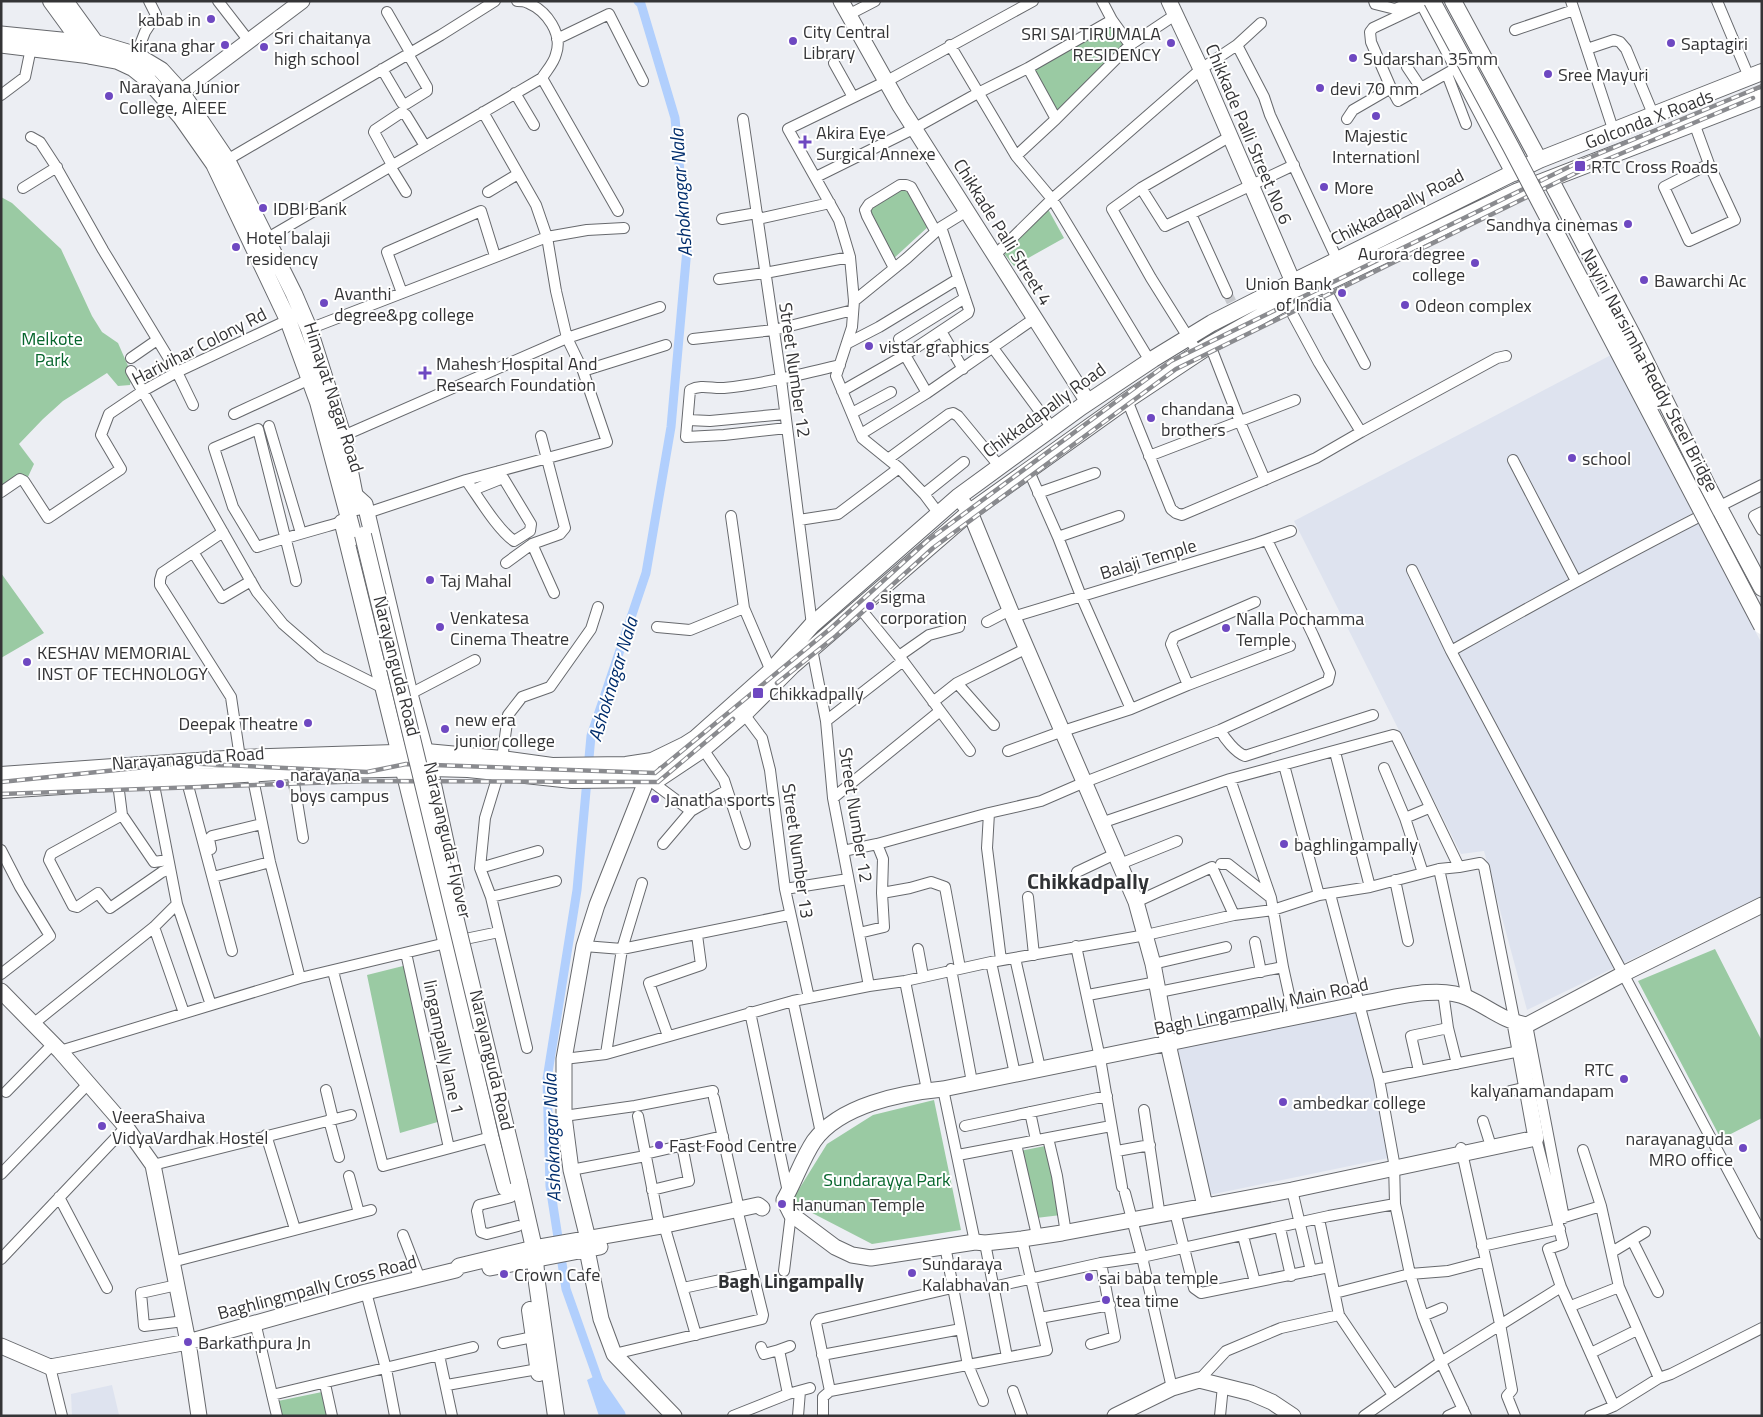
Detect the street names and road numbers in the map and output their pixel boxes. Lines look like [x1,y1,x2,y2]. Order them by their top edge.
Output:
street label: Chikkade Palli Street No 6 [1199,39,1299,229]
street label: Golconda X Roads [1581,82,1717,156]
street label: Chikkade Palli Street 4 [947,153,1059,311]
street label: Chikkadapally Road [1326,162,1468,252]
street label: Nayini Narsimha Reddy Steel Bridge [1574,244,1726,496]
street label: Harivihar Colony Rd [127,300,271,392]
street label: Street Number 12 [772,301,818,439]
street label: Himayat Nagar Road [297,318,371,476]
street label: Chikkadapally Road [977,356,1111,464]
street label: Balaji Temple [1096,531,1200,587]
street label: Narayanguda Road [367,593,427,739]
street label: Narayanaguda Road [111,739,265,777]
street label: Street Number 12 [832,746,880,884]
street label: Narayanguda Flyover [417,759,479,921]
street label: Street Number 13 [775,782,821,920]
street label: Bagh Lingampally Main Road [1151,970,1371,1042]
street label: lingampally lane 1 [417,977,471,1117]
street label: Narayanguda Road [463,987,521,1133]
street label: Baghlingmpally Cross Road [214,1247,420,1327]

